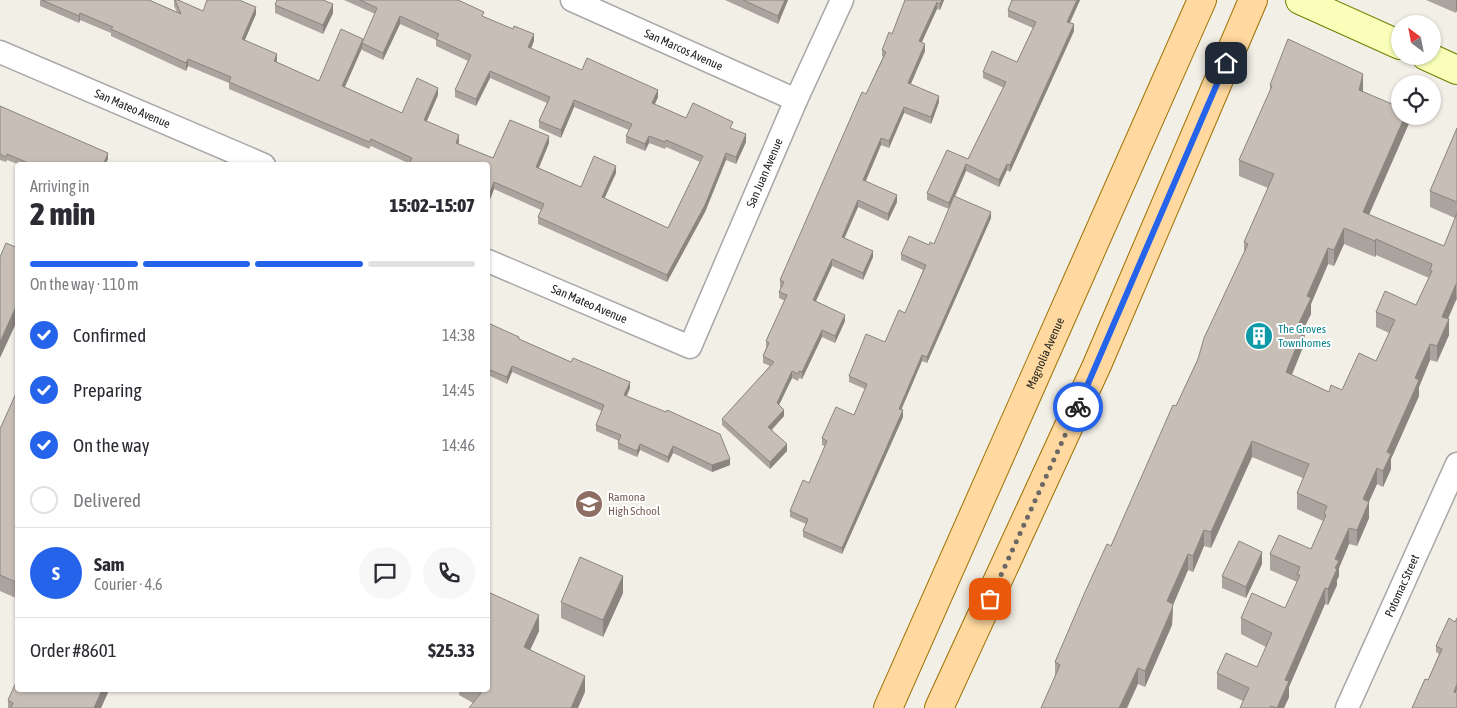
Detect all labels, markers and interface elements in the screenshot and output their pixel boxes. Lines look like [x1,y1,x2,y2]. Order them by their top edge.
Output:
north arrow [1391,15,1441,65]
map controls [1391,15,1441,125]
street label: San Marcos Avenue [642,26,725,73]
pin [1205,42,1247,84]
icon: home [1212,49,1240,77]
button: locate [1391,75,1441,125]
street label: San Mateo Avenue [92,86,172,131]
street label: San Juan Avenue [744,136,786,210]
text: Arriving in [30,177,90,195]
text: 15:02–15:07 [389,194,475,216]
text: 2 min [30,195,95,232]
text: On the way · 110 m [30,275,139,293]
street label: San Mateo Avenue [549,282,629,326]
street label: Magnolia Avenue [1023,315,1067,391]
icon: check [30,321,58,349]
building icon: The Groves Townhomes [1244,321,1274,351]
place label: The Groves Townhomes [1278,322,1331,350]
text: Confirmed [73,324,146,346]
text: 14:38 [442,326,475,344]
icon: check [30,376,58,404]
text: Preparing [73,379,142,401]
text: 14:45 [442,381,475,399]
courier [1053,382,1103,432]
icon: bike [1064,393,1092,421]
icon: check [30,431,58,459]
text: On the way [73,434,150,456]
text: 14:46 [442,436,475,454]
text: Delivered [73,489,141,511]
school or university icon: Ramona High School [574,489,604,519]
place label: Ramona High School [608,490,661,518]
button: chat [359,547,411,599]
button: phone [423,547,475,599]
street label: Potomac Street [1382,552,1422,619]
text: Sam [94,553,125,575]
text: S [52,562,60,584]
text: Courier · 4.6 [94,575,163,593]
pin [969,578,1011,620]
icon: bag [976,585,1004,613]
text: Order #8601 [30,639,117,661]
text: $25.33 [428,639,475,661]

